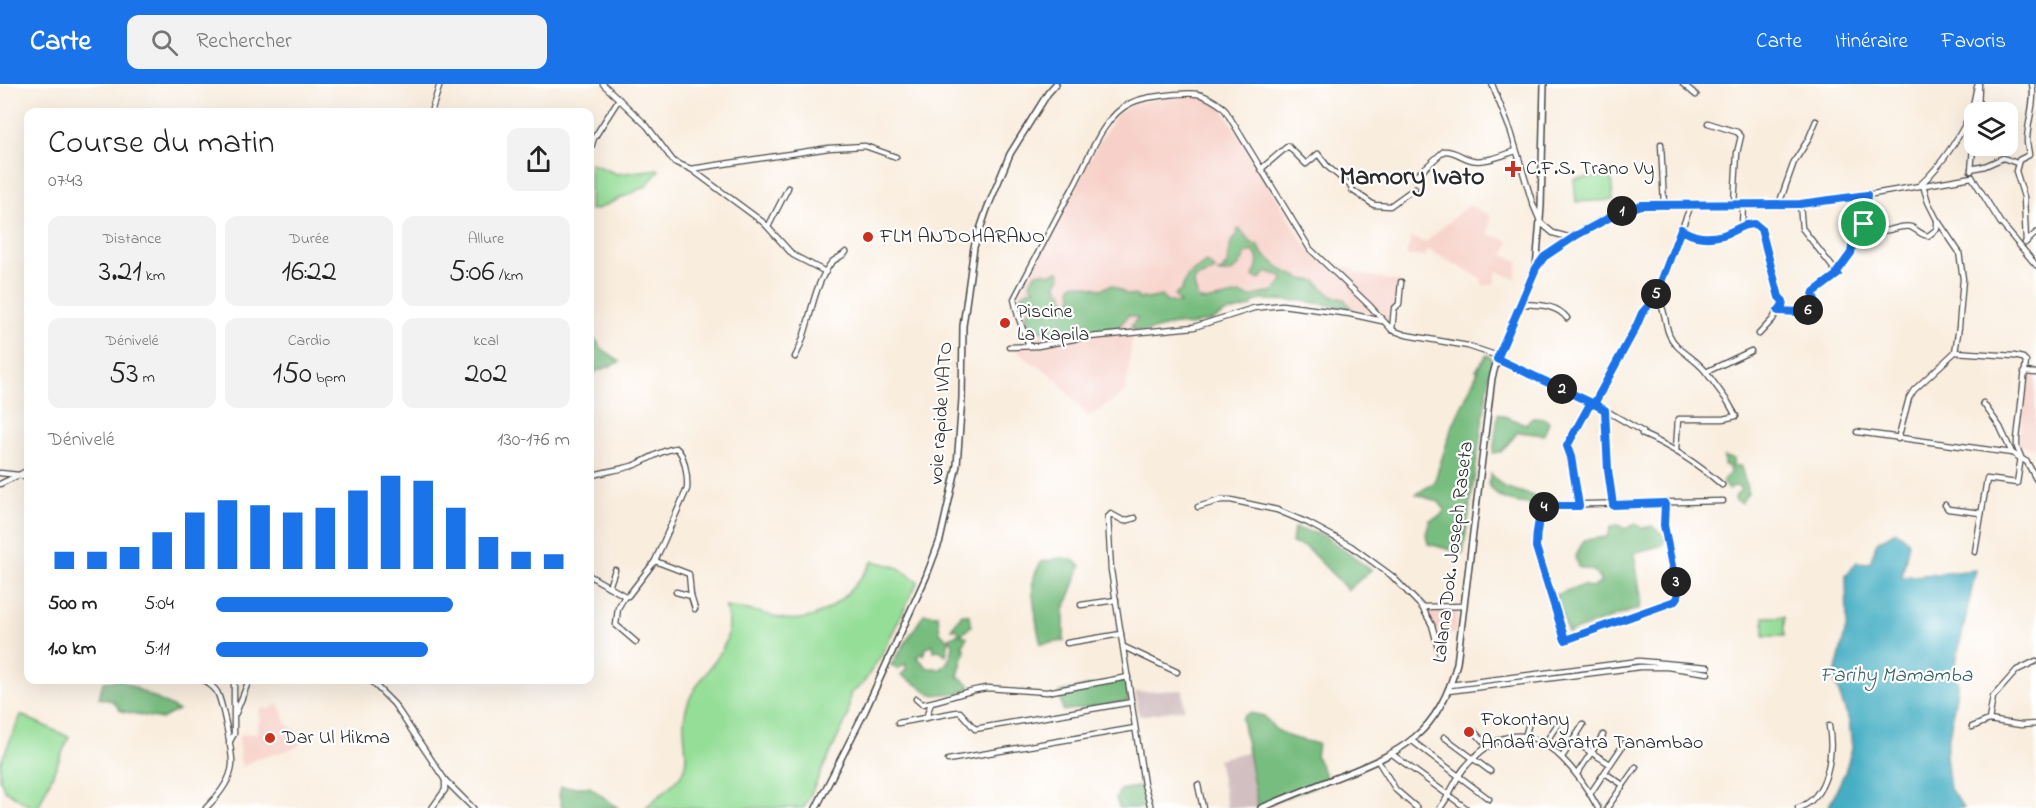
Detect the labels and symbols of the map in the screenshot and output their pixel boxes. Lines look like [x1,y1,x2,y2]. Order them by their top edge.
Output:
place label: C.F.S. Trano Vy [1526,155,1654,184]
district label: Mamory Ivato [1340,159,1484,197]
marker: C.F.S. Trano Vy [1504,160,1522,178]
pin: 1 [1607,196,1637,226]
pin [1838,198,1889,249]
place label: FLM ANDOHARANO [879,223,1045,252]
marker: FLM ANDOHARANO [861,230,875,244]
pin: 5 [1641,279,1671,309]
pin: 6 [1793,295,1823,325]
place label: Piscine La Kapila [1017,298,1089,350]
marker: Piscine La Kapila [998,316,1012,330]
street label: voie rapide IVATO [923,340,961,486]
pin: 2 [1547,374,1577,404]
street label: Lalana Dok. Joseph Raseta [1426,440,1482,664]
pin: 4 [1529,492,1559,522]
pin: 3 [1661,567,1691,597]
water label: Farihy Mamamba [1820,661,1973,691]
place label: Fokontany Andafiavaratra Tanambao [1480,706,1703,758]
place label: Dar Ul Hikma [281,724,390,753]
marker: Fokontany Andafiavaratra Tanambao [1462,725,1476,739]
marker: Dar Ul Hikma [263,731,277,745]

